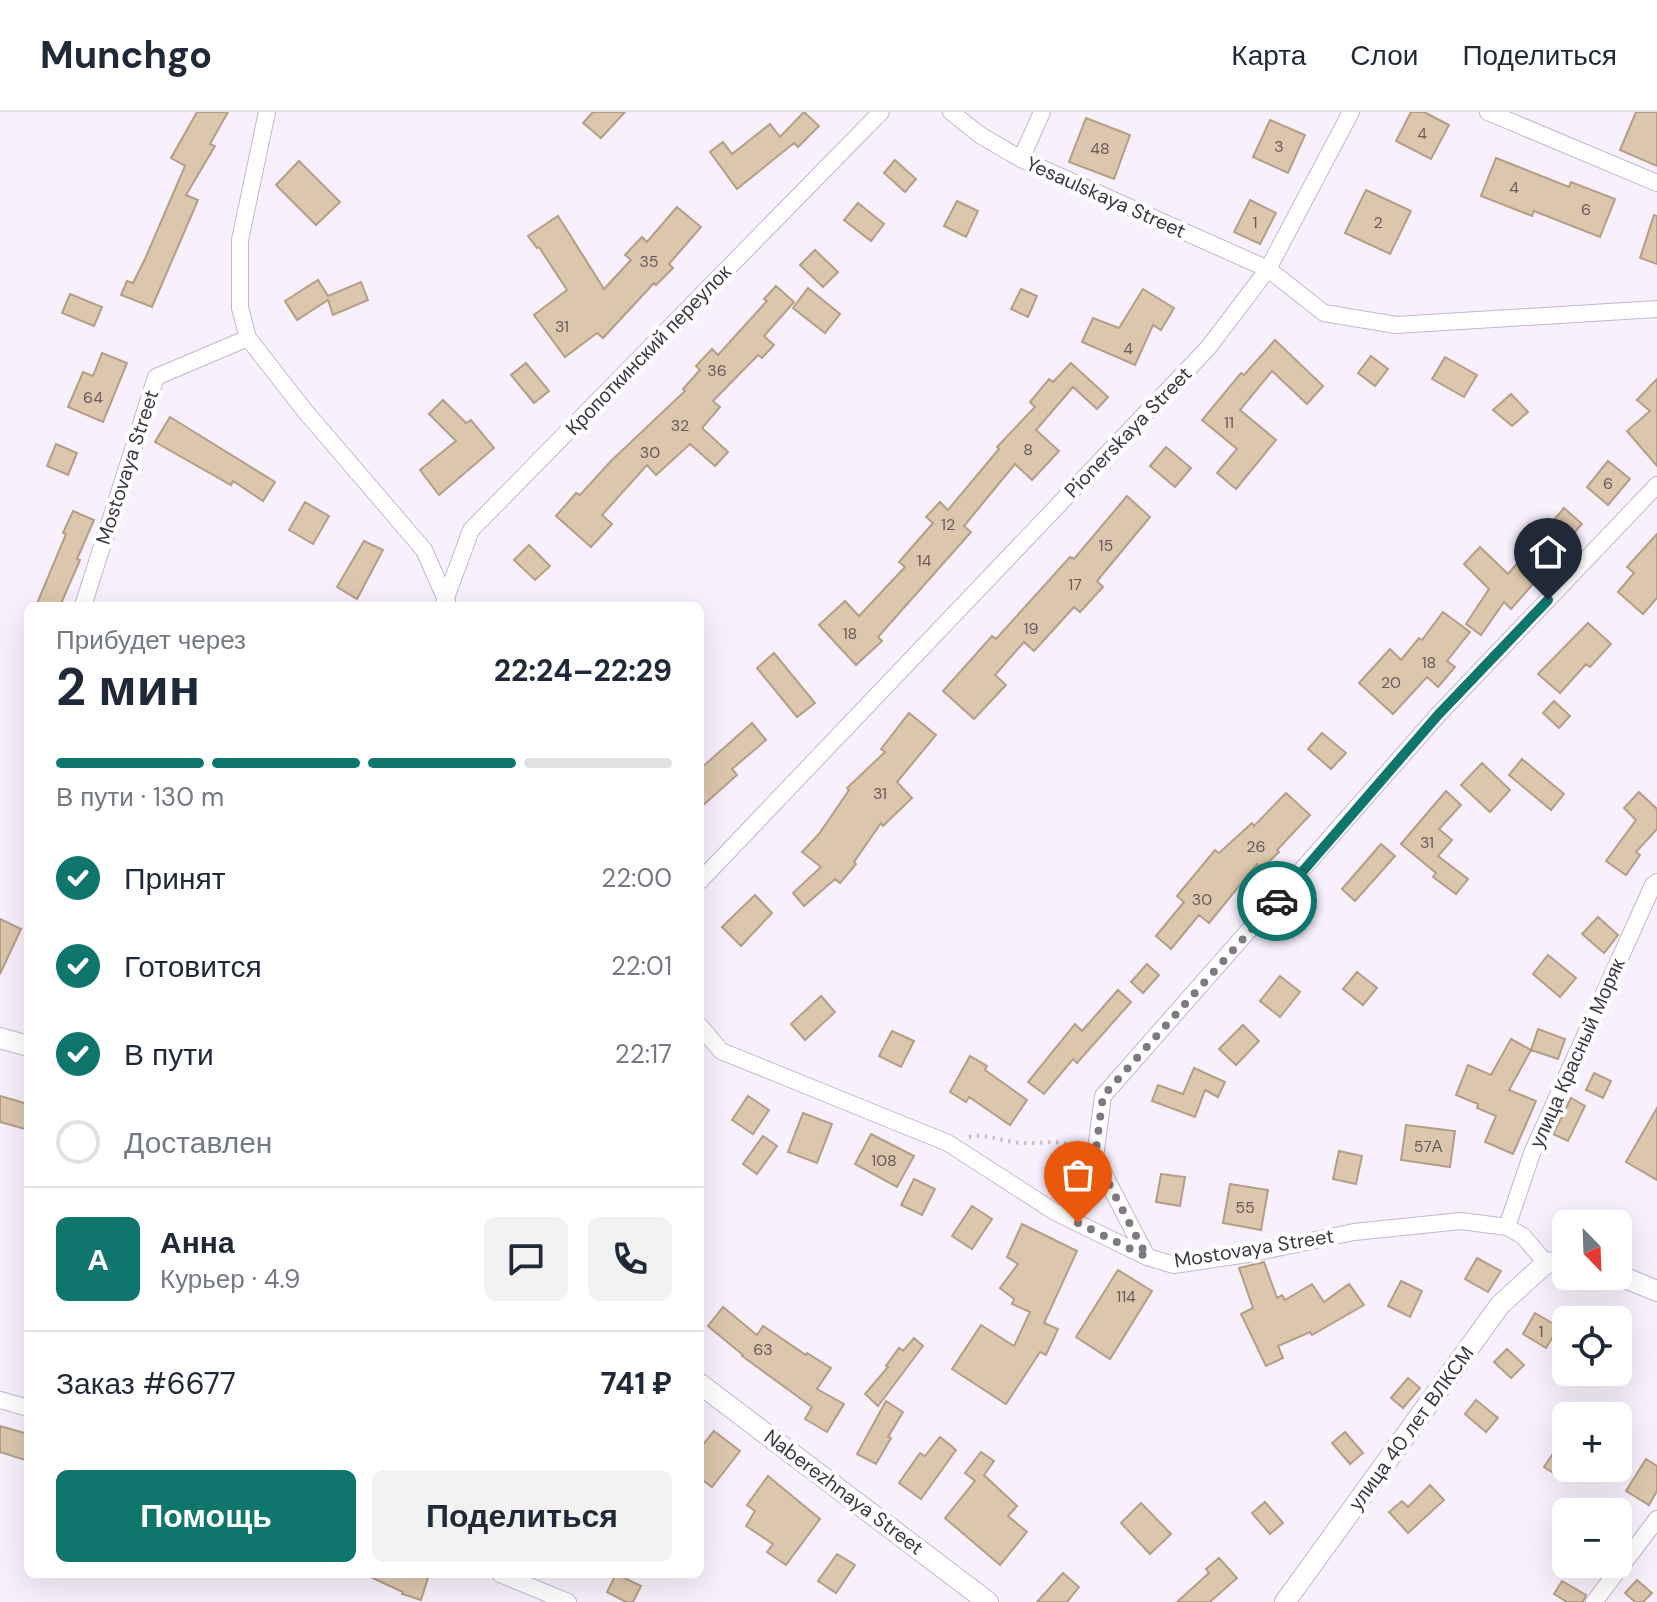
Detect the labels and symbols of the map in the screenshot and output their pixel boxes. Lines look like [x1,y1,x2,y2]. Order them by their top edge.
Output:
house number: 4 [1417,123,1427,144]
house number: 3 [1274,136,1284,157]
house number: 48 [1090,138,1110,159]
street label: Yesaulskaya Street [1022,150,1190,244]
house number: 4 [1509,177,1519,198]
house number: 6 [1581,199,1591,220]
house number: 1 [1253,212,1258,233]
house number: 2 [1373,212,1383,233]
house number: 35 [639,251,659,272]
street label: Кропоткинский переулок [560,259,736,441]
house number: 31 [555,316,569,337]
house number: 4 [1123,338,1133,359]
house number: 36 [707,360,727,381]
street label: Pionerskaya Street [1059,361,1197,503]
street label: Mostovaya Street [90,386,164,548]
house number: 64 [83,387,103,408]
house number: 11 [1224,412,1234,433]
house number: 32 [671,415,689,436]
house number: 8 [1023,439,1033,460]
house number: 30 [640,442,660,463]
house number: 6 [1603,473,1613,494]
house number: 12 [941,514,955,535]
pin [1514,518,1582,600]
house number: 15 [1099,535,1113,556]
house number: 14 [917,550,932,571]
house number: 17 [1068,574,1082,595]
house number: 19 [1023,618,1039,639]
house number: 18 [843,623,857,644]
house number: 18 [1422,652,1436,673]
house number: 20 [1381,672,1401,693]
house number: 31 [873,783,887,804]
house number: 31 [1420,832,1434,853]
house number: 26 [1246,836,1266,857]
courier [1237,861,1317,941]
house number: 30 [1192,889,1212,910]
street label: улица Красный Моряк [1524,954,1631,1152]
house number: 57А [1414,1136,1443,1157]
pin [1044,1141,1112,1223]
house number: 108 [871,1150,897,1171]
house number: 55 [1235,1197,1255,1218]
north arrow [1552,1210,1632,1290]
street label: Mostovaya Street [1172,1223,1336,1273]
house number: 114 [1116,1286,1136,1307]
house number: 1 [1539,1321,1544,1342]
house number: 63 [753,1339,773,1360]
street label: улица 40 лет ВЛКСМ [1343,1341,1479,1515]
street label: Naberezhnaya Street [759,1424,929,1561]

